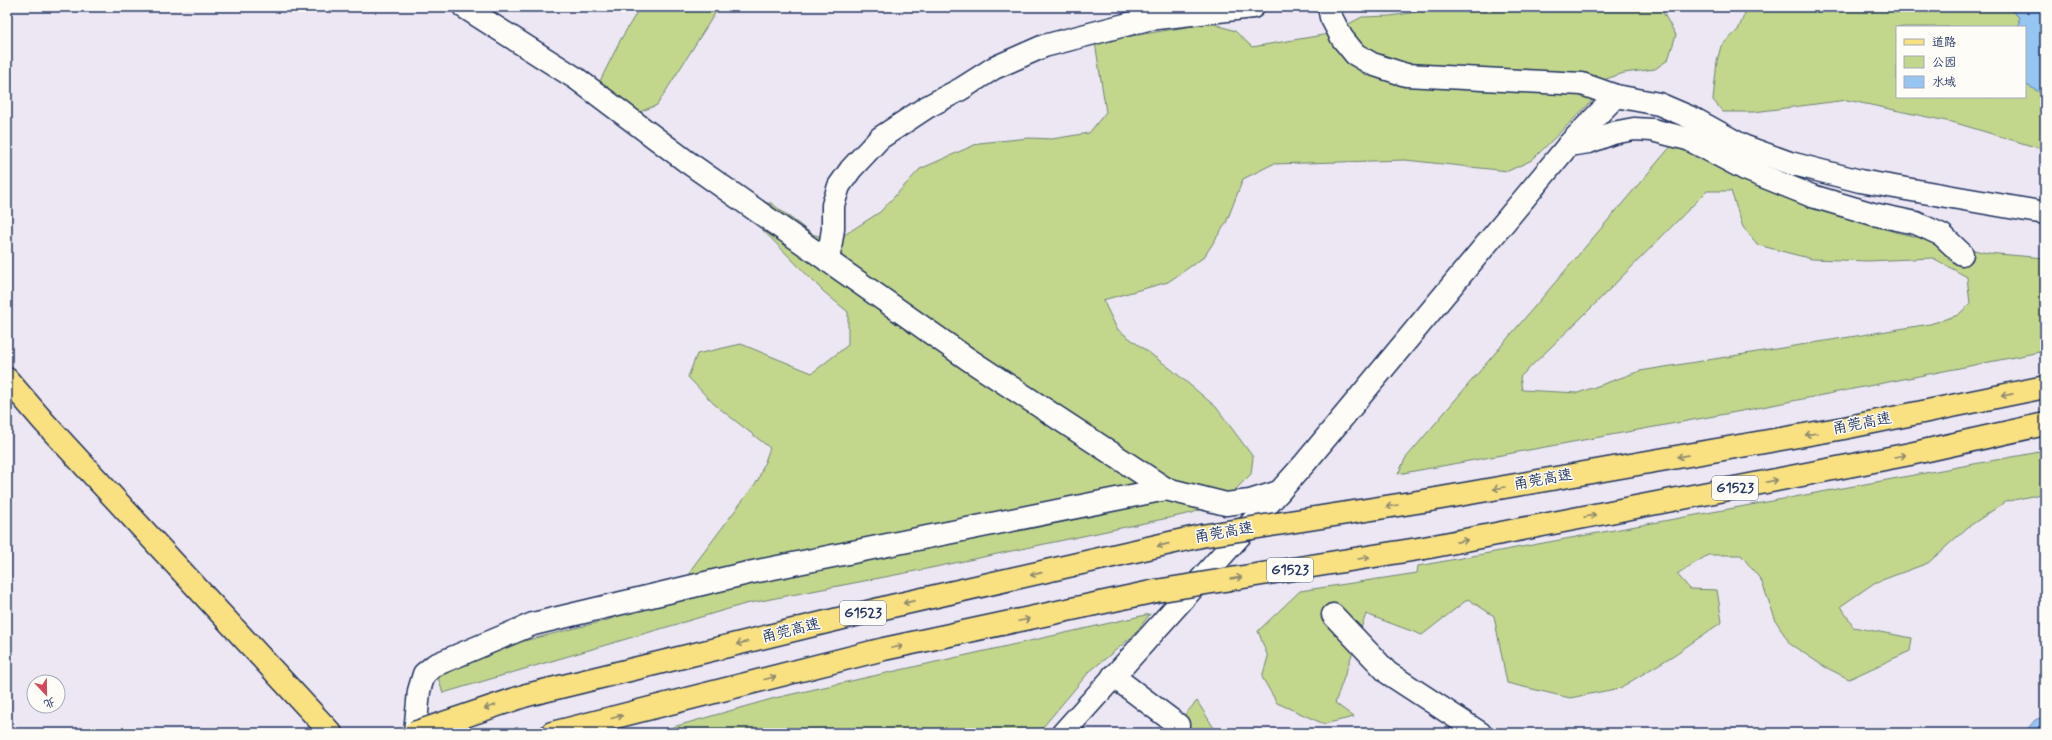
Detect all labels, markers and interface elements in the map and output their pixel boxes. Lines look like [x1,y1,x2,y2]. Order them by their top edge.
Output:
legend [1896,26,2026,98]
text: 道路 [1932,35,1956,51]
text: 公园 [1932,55,1956,71]
text: 水域 [1932,75,1956,91]
one-way arrow [2001,391,2014,399]
street label: 甬莞高速 [1831,408,1893,440]
one-way arrow [1805,430,1818,438]
one-way arrow [1676,452,1689,460]
one-way arrow [1893,452,1906,460]
street label: 甬莞高速 [1512,465,1574,495]
road number: G1523 [1712,476,1758,500]
one-way arrow [1765,476,1778,484]
one-way arrow [1493,484,1506,492]
one-way arrow [1386,502,1399,510]
one-way arrow [1583,512,1596,520]
street label: 甬莞高速 [1193,518,1255,548]
one-way arrow [1455,536,1468,544]
one-way arrow [1157,541,1170,549]
one-way arrow [1358,554,1371,562]
road number: G1523 [1267,558,1313,582]
one-way arrow [1030,570,1043,578]
one-way arrow [1229,574,1242,582]
one-way arrow [903,599,916,607]
road number: G1523 [840,601,886,625]
street label: 甬莞高速 [759,614,823,648]
one-way arrow [1017,615,1030,623]
one-way arrow [736,639,749,647]
one-way arrow [890,642,903,650]
north arrow [26,674,66,714]
one-way arrow [764,674,777,681]
text: 北 [42,694,57,711]
one-way arrow [484,704,496,712]
one-way arrow [610,712,623,720]

